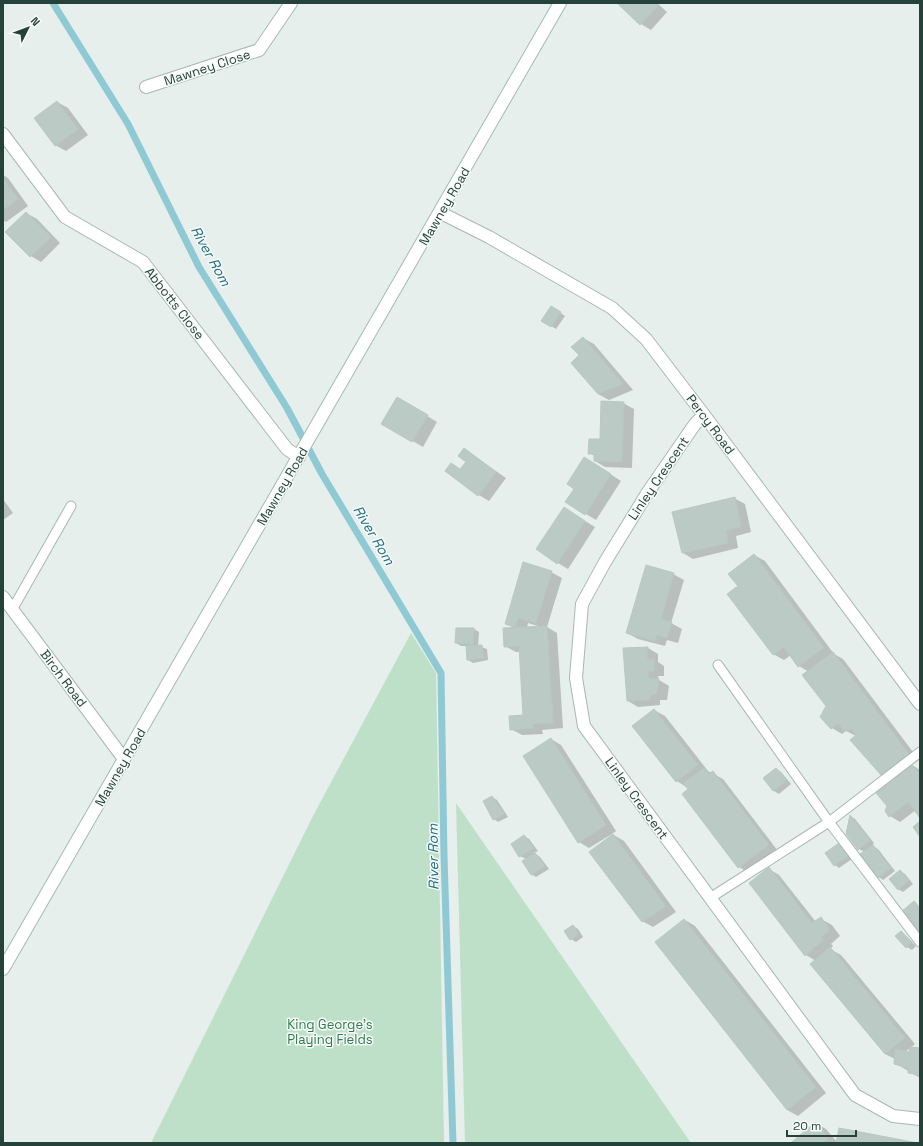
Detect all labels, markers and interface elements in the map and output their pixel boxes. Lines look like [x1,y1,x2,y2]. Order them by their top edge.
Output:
north arrow [8,8,48,48]
text: N [28,14,43,29]
street label: Mawney Close [162,45,253,89]
street label: Mawney Road [415,164,474,249]
water label: River Rom [187,223,235,290]
street label: Abbotts Close [141,264,208,343]
street label: Percy Road [682,391,739,458]
street label: Linley Crescent [624,433,693,523]
street label: Mawney Road [253,444,312,529]
water label: River Rom [349,502,399,569]
street label: Birch Road [37,646,91,710]
street label: Mawney Road [91,725,150,810]
street label: Linley Crescent [601,754,672,843]
water label: River Rom [423,823,443,890]
park label: King George's Playing Fields [287,1016,373,1048]
scale bar [787,1112,856,1138]
text: 20 m [793,1118,821,1134]

